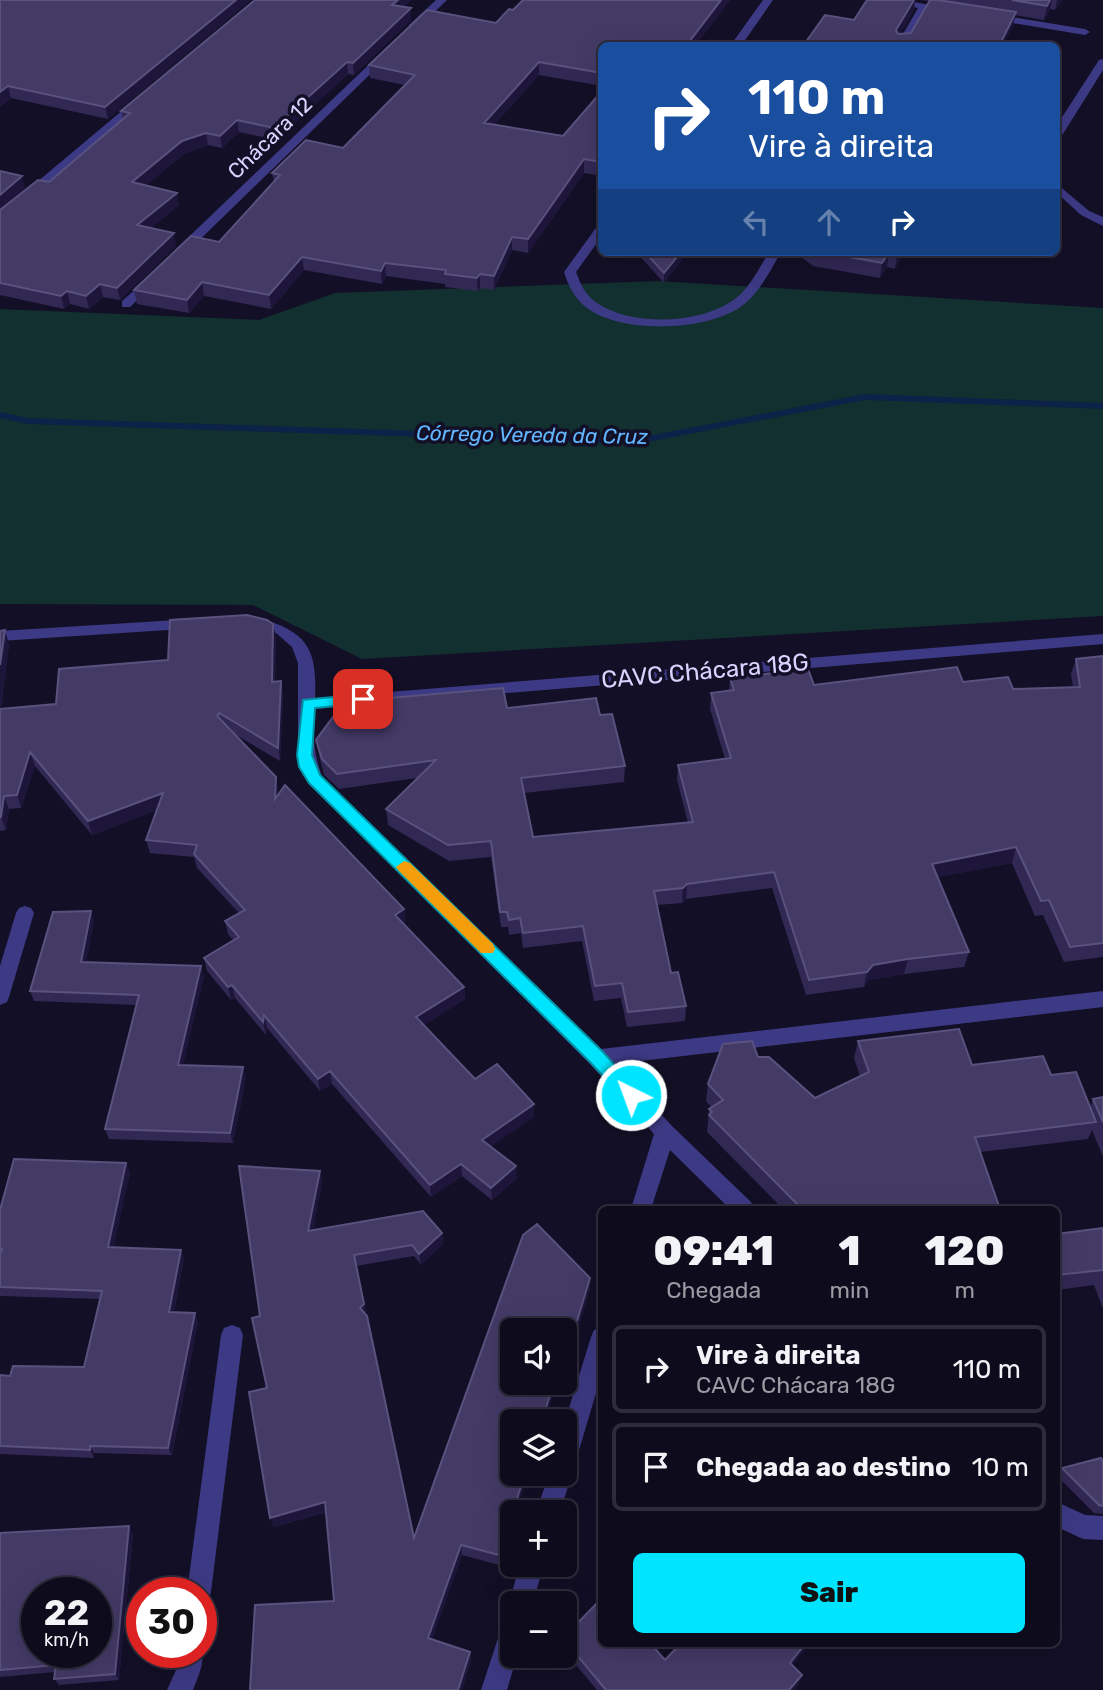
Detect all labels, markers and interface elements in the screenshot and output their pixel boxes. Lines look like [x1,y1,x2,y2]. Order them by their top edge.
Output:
text: 110 m [748,68,885,126]
icon: right [633,70,724,161]
street label: Chácara 12 [222,91,317,184]
text: Vire à direita [748,127,934,165]
icon: left [737,203,775,241]
icon: ahead [810,203,848,241]
icon: right [883,203,921,241]
water label: Córrego Vereda da Cruz [416,420,649,449]
street label: CAVC Chácara 18G [600,648,810,694]
pin [333,669,393,729]
icon: arrive [344,680,382,718]
position arrow [594,1058,668,1132]
text: 09:41 [653,1226,774,1276]
text: 1 [838,1226,861,1276]
text: 120 [925,1226,1005,1276]
text: Chegada [666,1276,761,1304]
text: min [829,1276,869,1304]
text: m [954,1276,975,1304]
map controls [500,1318,577,1668]
button: sound [500,1318,577,1395]
text: Vire à direita [696,1340,861,1371]
icon: right [637,1350,675,1388]
text: 110 m [953,1354,1021,1385]
text: CAVC Chácara 18G [696,1371,895,1399]
button: layers [500,1409,577,1486]
icon: arrive [637,1448,675,1486]
text: Chegada ao destino [696,1452,951,1483]
text: 10 m [972,1452,1029,1483]
button: + [500,1500,577,1577]
button: Sair [633,1553,1025,1633]
speed limit sign: 30 [126,1577,217,1668]
button: − [500,1591,577,1668]
text: 22 [44,1592,89,1634]
text: km/h [44,1629,89,1651]

